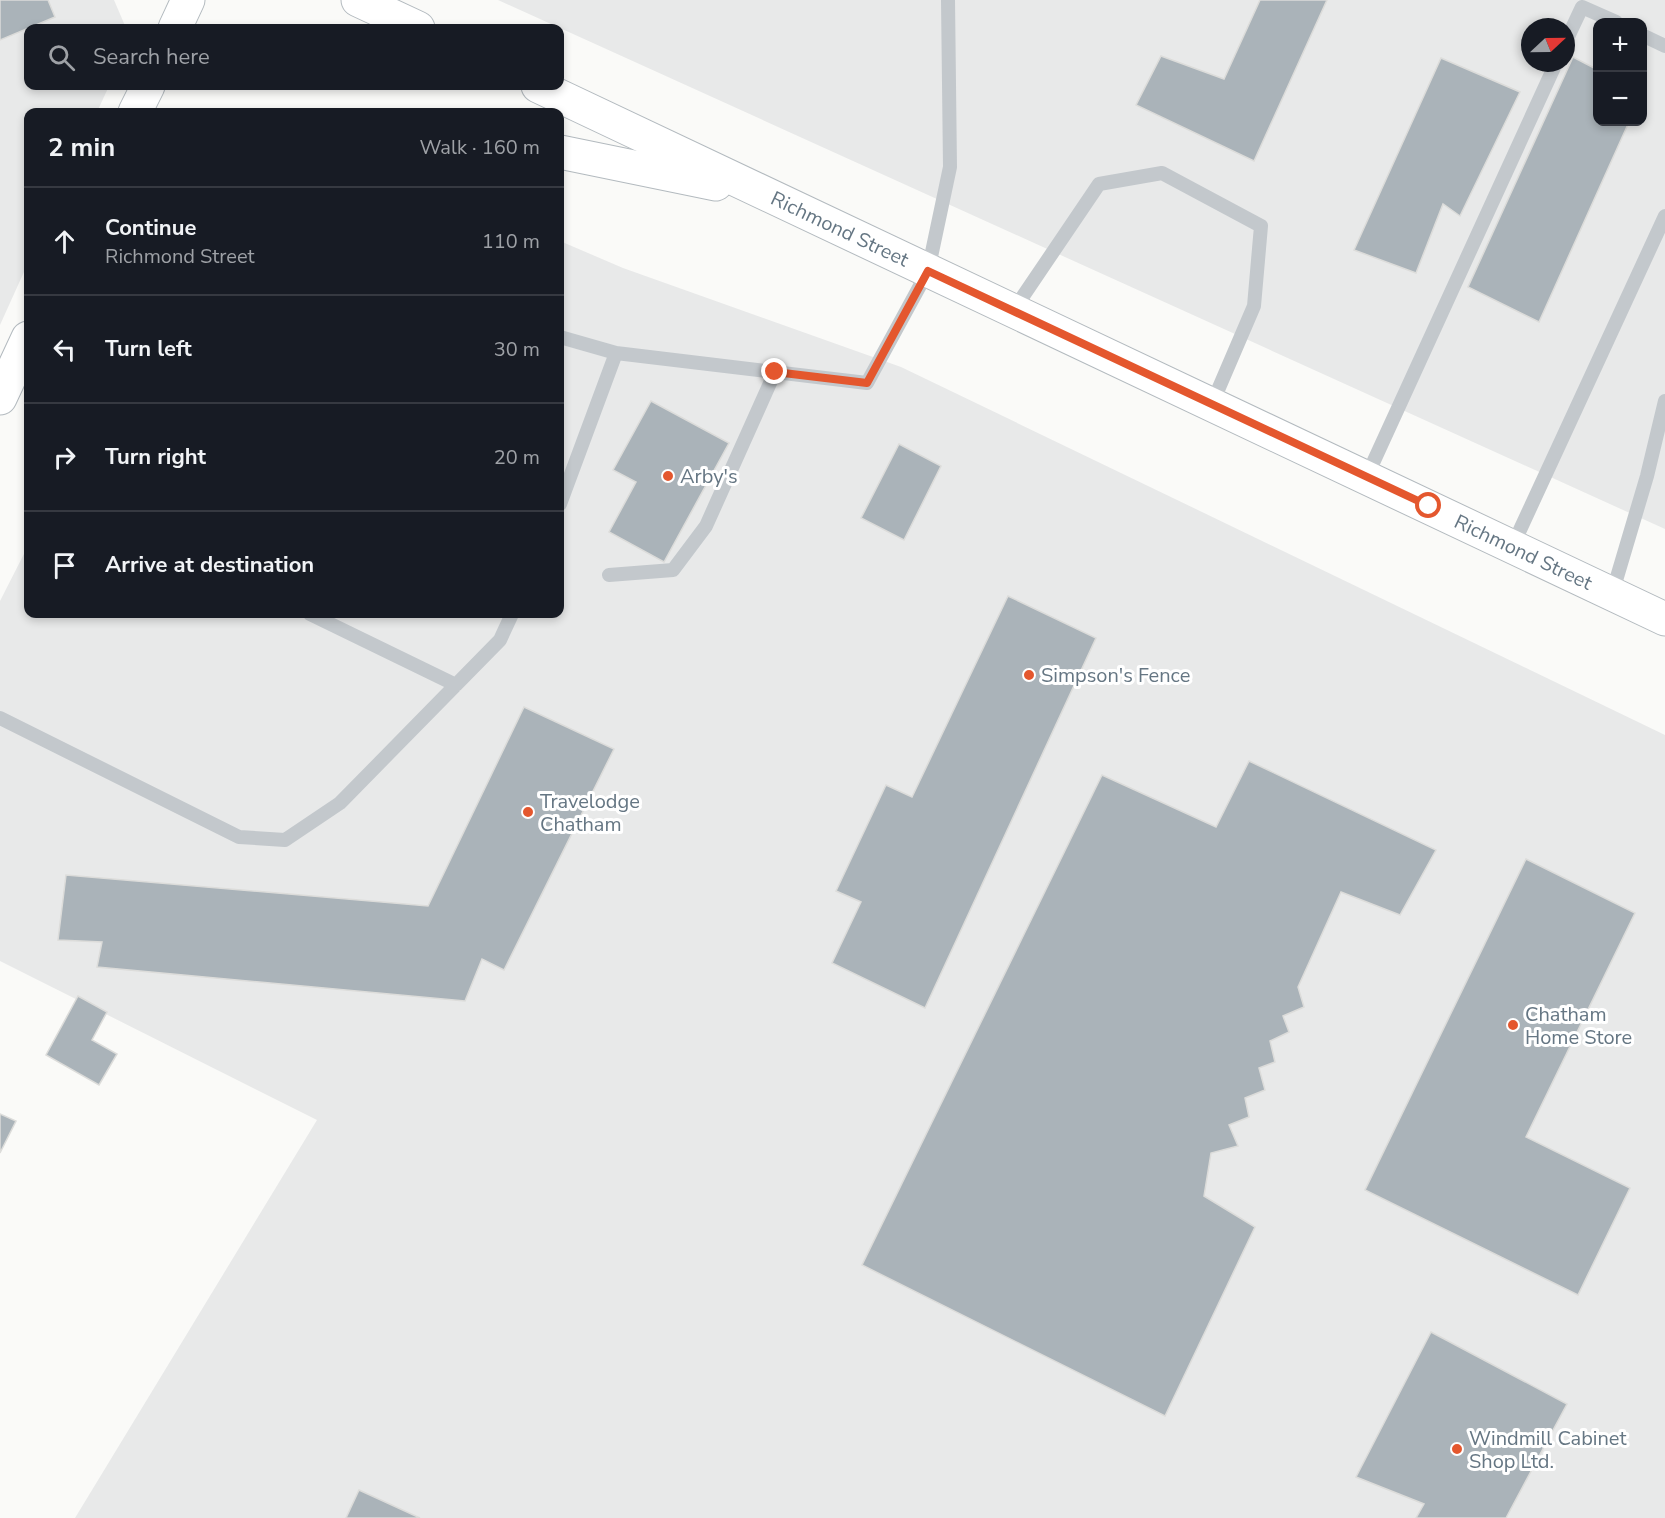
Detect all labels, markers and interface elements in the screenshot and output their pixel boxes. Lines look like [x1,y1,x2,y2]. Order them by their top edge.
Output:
north arrow [1521,18,1575,72]
map controls [1593,18,1647,126]
button: + [1593,18,1647,72]
search box [24,24,564,90]
icon: search [45,41,78,74]
text: Search here [93,42,210,72]
button: − [1593,72,1647,126]
text: 2 min [48,130,115,165]
text: Walk · 160 m [420,134,540,161]
street label: Richmond Street [766,185,914,274]
text: Continue [105,213,196,243]
icon: ahead [48,225,81,258]
text: 110 m [482,228,540,255]
text: Richmond Street [105,243,255,270]
icon: left [48,333,81,366]
text: Turn left [105,334,192,364]
text: 30 m [494,336,540,363]
route end [761,358,787,384]
icon: right [48,441,81,474]
text: Turn right [105,442,206,472]
text: 20 m [494,444,540,471]
place label: Arby's [680,463,738,490]
marker: Arby's [661,469,675,483]
route start [1415,492,1441,518]
street label: Richmond Street [1450,508,1597,597]
icon: arrive [48,549,81,582]
text: Arrive at destination [105,550,314,580]
place label: Simpson's Fence [1041,662,1190,689]
marker: Simpson's Fence [1022,668,1036,682]
place label: Travelodge Chatham [540,788,640,838]
marker: Travelodge Chatham [521,805,535,819]
place label: Chatham Home Store [1525,1001,1632,1051]
marker: Chatham Home Store [1506,1018,1520,1032]
place label: Windmill Cabinet Shop Ltd. [1469,1425,1627,1475]
marker: Windmill Cabinet Shop Ltd. [1450,1442,1464,1456]

